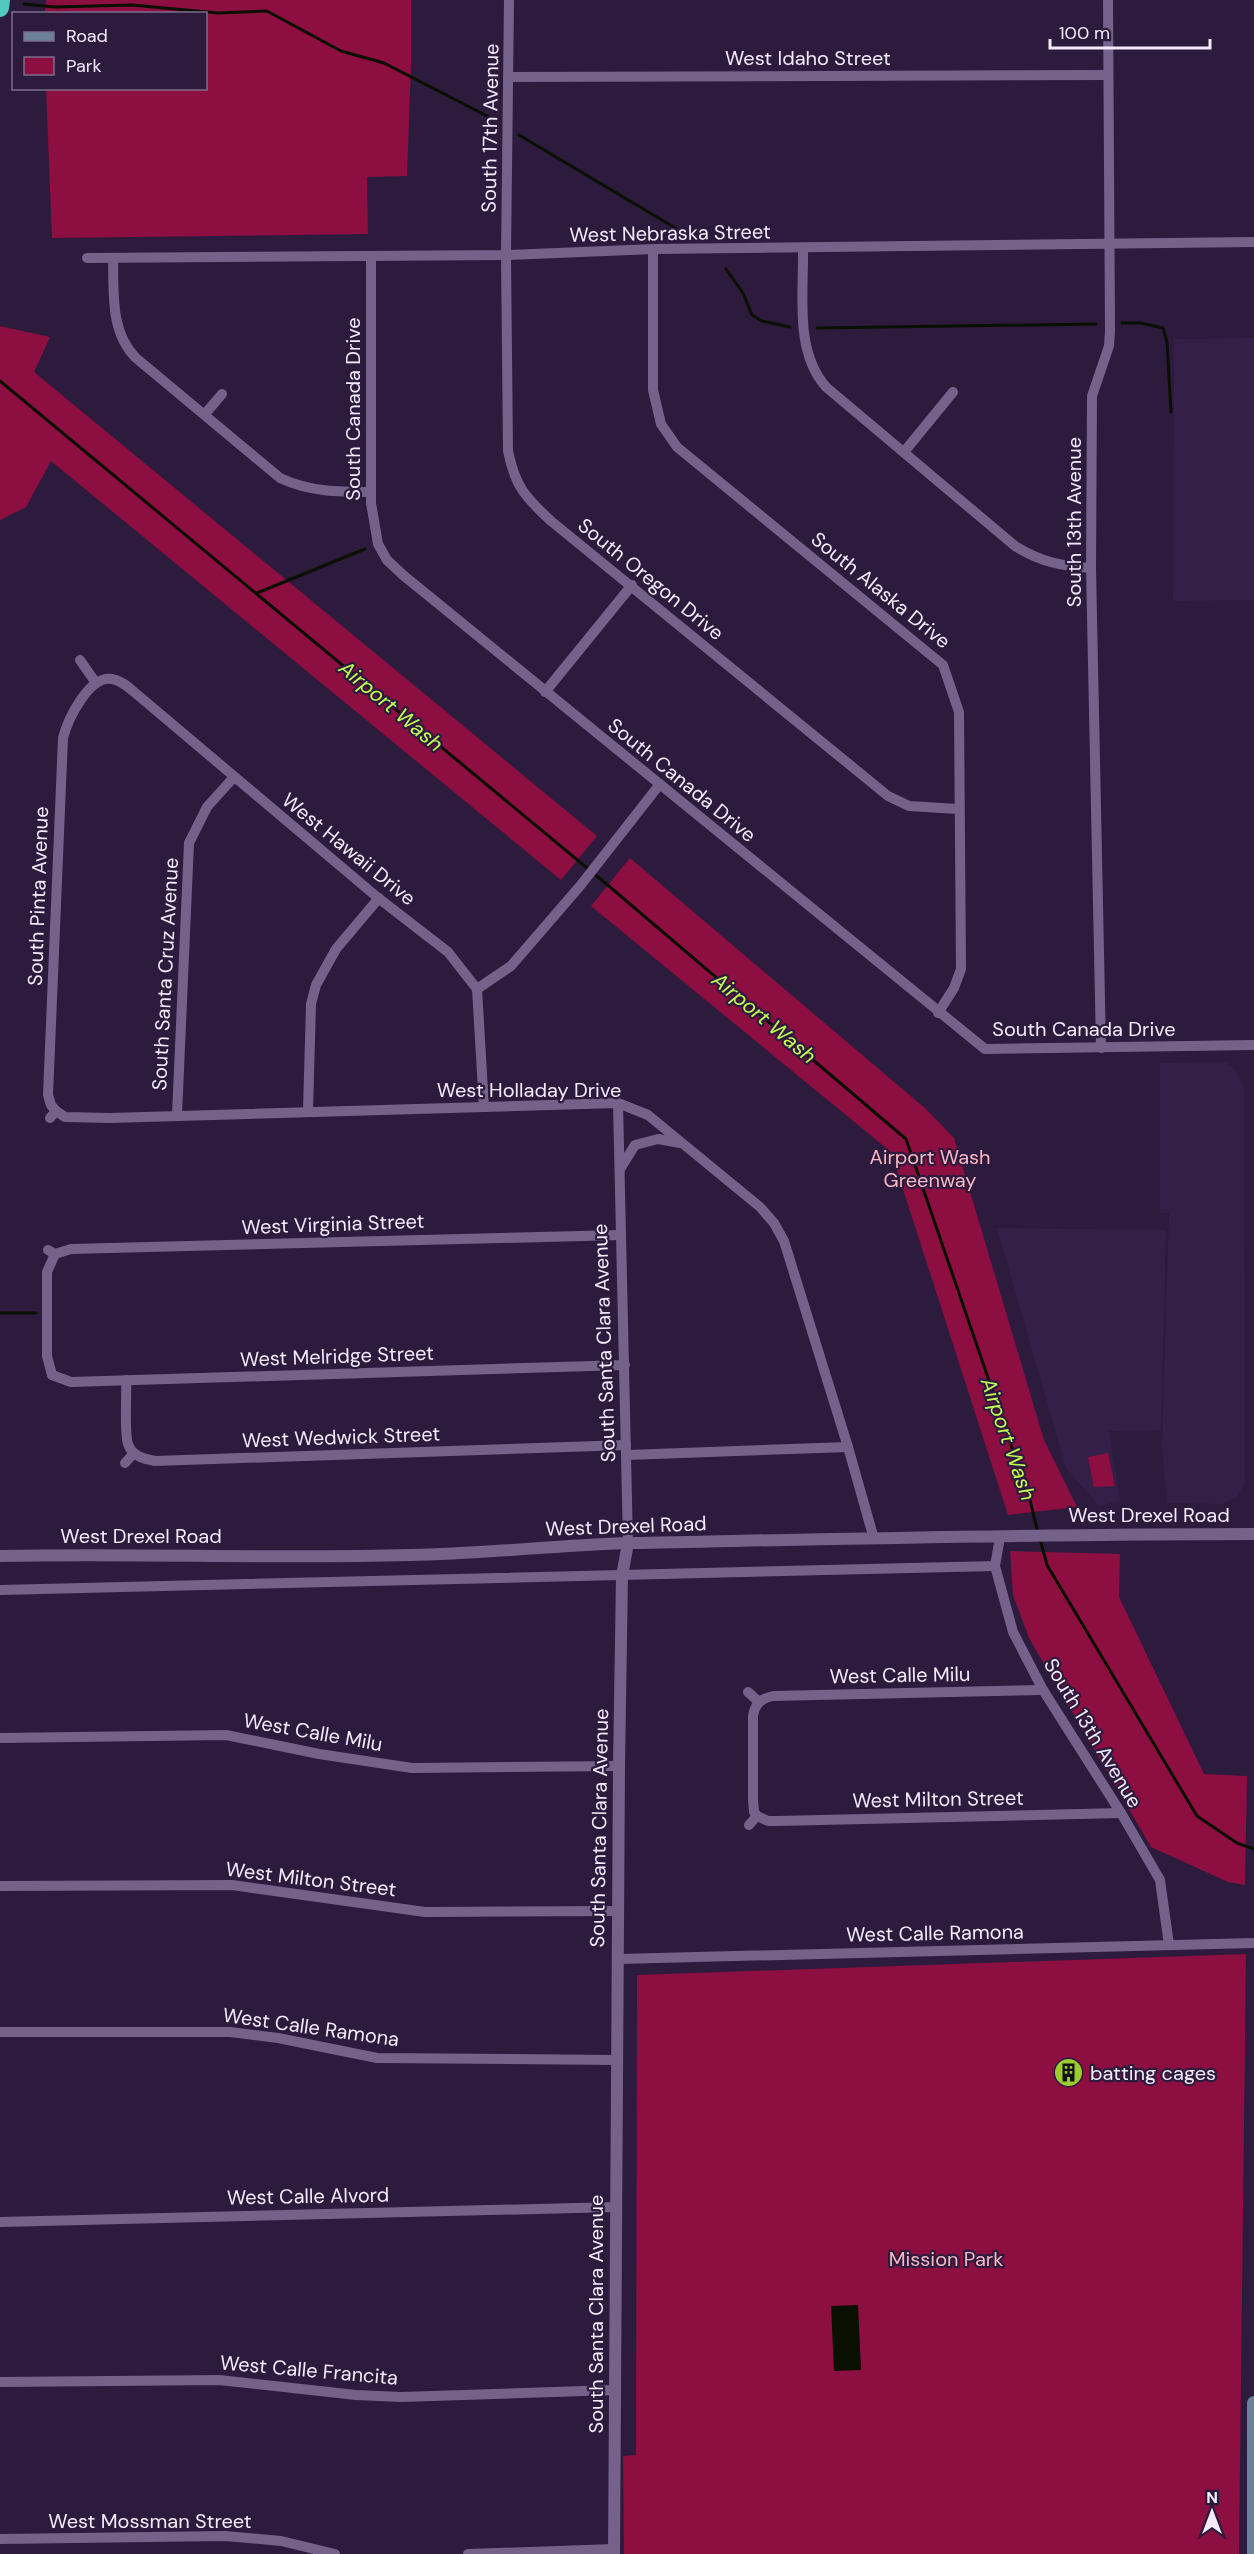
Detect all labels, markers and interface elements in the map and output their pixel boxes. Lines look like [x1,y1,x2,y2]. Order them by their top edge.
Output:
legend [12,12,207,90]
scale bar [1050,12,1210,50]
text: 100 m [1059,21,1110,45]
text: Road [66,24,108,48]
street label: South 17th Avenue [476,43,504,213]
street label: West Idaho Street [725,45,891,71]
text: Park [66,54,102,78]
street label: West Nebraska Street [569,218,771,248]
street label: South Canada Drive [340,317,366,501]
street label: South 13th Avenue [1061,437,1087,607]
street label: South Oregon Drive [573,512,729,646]
street label: South Alaska Drive [806,526,956,654]
water label: Airport Wash [332,653,449,758]
street label: South Canada Drive [603,712,761,848]
street label: West Hawaii Drive [277,787,421,911]
street label: South Pinta Avenue [22,806,54,986]
street label: South Santa Cruz Avenue [146,857,184,1091]
water label: Airport Wash [705,965,822,1070]
street label: South Canada Drive [992,1016,1176,1042]
street label: West Holladay Drive [437,1077,621,1103]
park label: Airport Wash Greenway [869,1144,991,1193]
street label: West Virginia Street [241,1208,425,1240]
street label: South Santa Clara Avenue [587,1223,621,1463]
street label: West Melridge Street [240,1340,435,1372]
water label: Airport Wash [974,1373,1042,1504]
street label: West Wedwick Street [241,1421,441,1453]
street label: West Drexel Road [1068,1502,1230,1528]
street label: West Drexel Road [545,1510,707,1542]
street label: West Drexel Road [60,1523,222,1549]
street label: South 13th Avenue [1038,1653,1148,1813]
street label: West Calle Milu [829,1661,971,1689]
street label: West Calle Milu [241,1707,385,1757]
street label: South Santa Clara Avenue [584,1708,614,1948]
street label: West Milton Street [852,1785,1024,1813]
street label: West Milton Street [224,1856,398,1902]
street label: West Calle Ramona [846,1918,1024,1948]
street label: West Calle Ramona [221,2002,401,2052]
building icon: batting cages [1053,2057,1085,2089]
place label: batting cages [1090,2060,1216,2086]
street label: West Calle Alvord [227,2182,389,2210]
street label: South Santa Clara Avenue [583,2195,609,2433]
park label: Mission Park [889,2246,1003,2272]
street label: West Calle Francita [219,2349,399,2391]
north arrow [1182,2482,1242,2542]
text: N [1206,2487,1218,2508]
street label: West Mossman Street [48,2508,252,2534]

